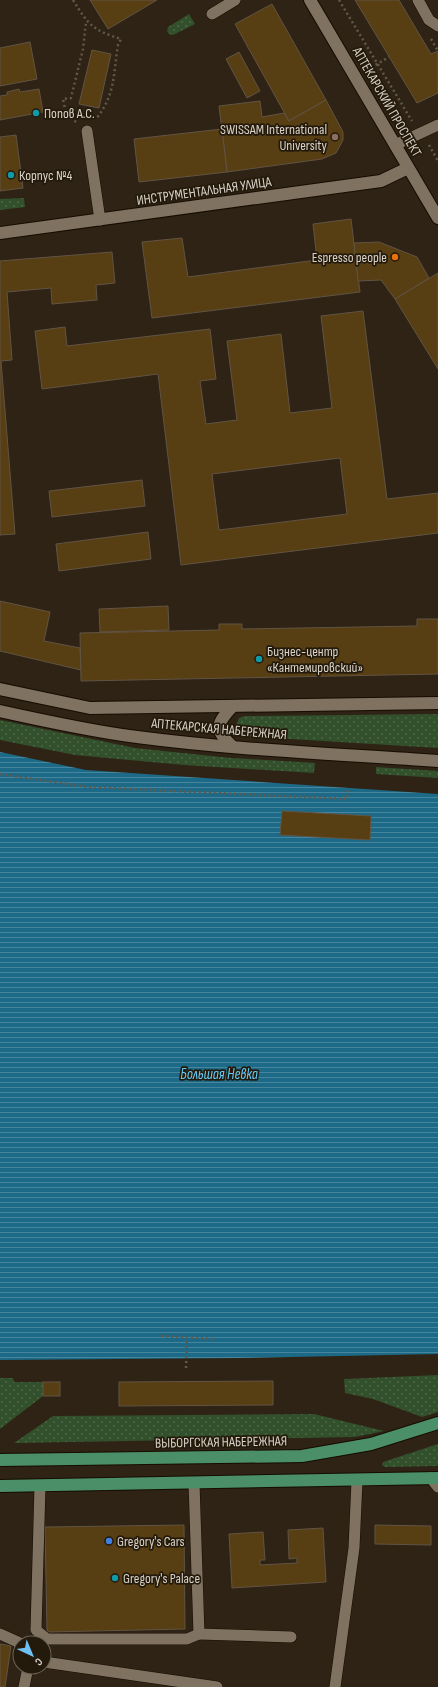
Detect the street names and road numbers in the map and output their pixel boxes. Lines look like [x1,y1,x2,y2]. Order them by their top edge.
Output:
street label: АПТЕКАРСКИЙ ПРОСПЕКТ [348,43,425,160]
street label: ИНСТРУМЕНТАЛЬНАЯ УЛИЦА [135,173,274,209]
street label: АПТЕКАРСКАЯ НАБЕРЕЖНАЯ [150,715,287,743]
street label: ВЫБОРГСКАЯ НАБЕРЕЖНАЯ [155,1432,287,1452]

